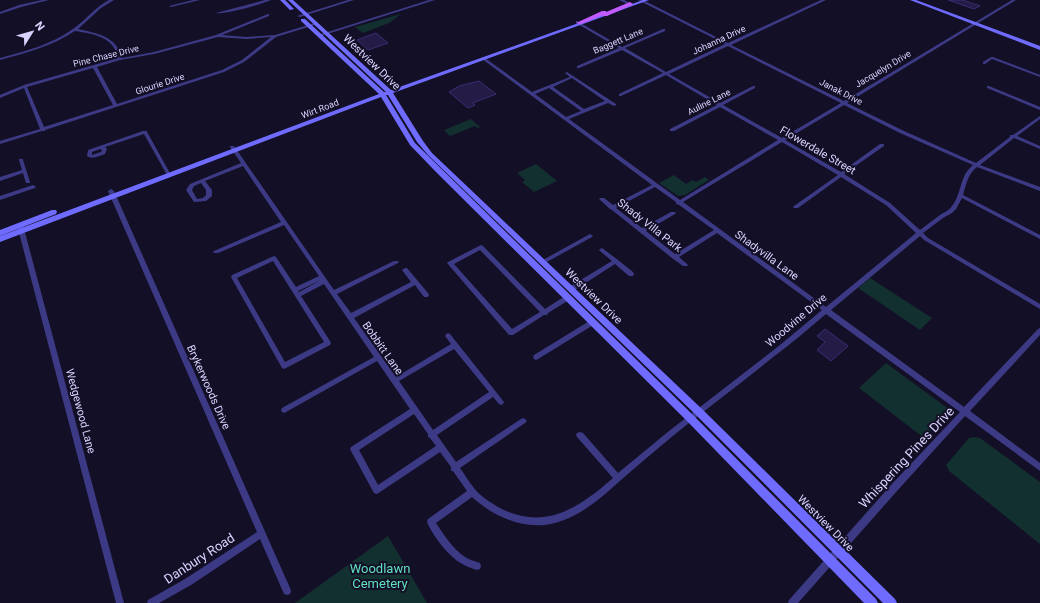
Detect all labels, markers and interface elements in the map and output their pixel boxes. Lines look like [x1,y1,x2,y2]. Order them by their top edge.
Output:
north arrow [12,12,52,52]
text: N [32,19,47,33]
street label: Johanna Drive [691,23,747,57]
street label: Baggett Lane [592,26,645,56]
street label: Westview Drive [340,32,403,93]
street label: Pine Chase Drive [72,43,140,69]
street label: Jacquelyn Drive [853,48,913,90]
street label: Glourie Drive [134,71,186,97]
street label: Janak Drive [818,77,864,107]
street label: Auline Lane [686,87,732,117]
street label: Wirt Road [300,97,340,121]
street label: Flowerdale Street [778,124,858,178]
street label: Shady Villa Park [615,196,685,255]
street label: Shadyvilla Lane [732,228,801,283]
street label: Westview Drive [562,266,625,327]
street label: Woodvine Drive [763,291,830,350]
street label: Bobbitt Lane [360,319,406,377]
street label: Brykerwoods Drive [184,343,233,432]
street label: Wedgewood Lane [63,367,98,455]
street label: Whispering Pines Drive [856,404,957,511]
street label: Westview Drive [795,493,857,554]
street label: Danbury Road [161,530,237,587]
park label: Woodlawn Cemetery [350,561,410,591]

